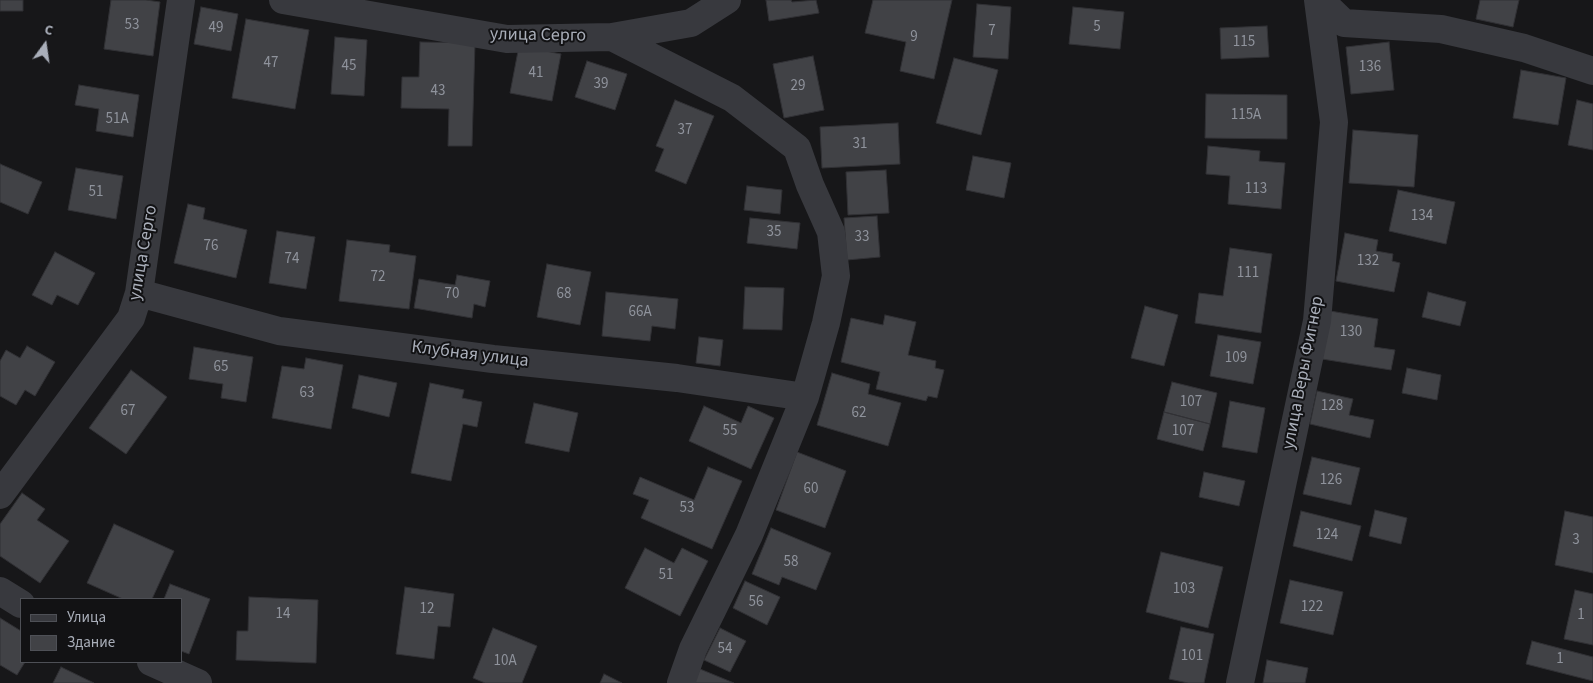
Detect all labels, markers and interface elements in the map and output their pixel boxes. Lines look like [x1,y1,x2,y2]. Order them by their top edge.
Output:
house number: 53 [125,17,139,35]
house number: 5 [1093,19,1101,37]
north arrow [20,20,70,70]
text: С [42,20,55,41]
house number: 49 [209,20,223,38]
house number: 7 [988,23,996,41]
street label: улица Серго [490,24,586,48]
house number: 9 [910,29,918,47]
house number: 115 [1233,34,1255,52]
house number: 47 [264,55,278,73]
house number: 45 [342,58,356,76]
house number: 136 [1359,59,1381,77]
house number: 41 [529,65,543,83]
house number: 39 [594,76,608,94]
house number: 29 [791,78,805,96]
house number: 43 [431,83,445,101]
house number: 115А [1231,107,1261,125]
house number: 51А [105,111,129,129]
house number: 37 [678,122,692,140]
house number: 31 [853,136,867,154]
house number: 113 [1245,181,1267,199]
house number: 51 [89,184,103,202]
street label: улица Серго [125,204,163,302]
house number: 134 [1411,208,1433,226]
house number: 35 [767,224,781,242]
house number: 33 [855,229,869,247]
house number: 76 [204,238,218,256]
house number: 74 [285,251,299,269]
house number: 132 [1357,253,1379,271]
house number: 111 [1237,265,1259,283]
house number: 72 [371,269,385,287]
house number: 70 [445,286,459,304]
house number: 68 [557,286,571,304]
street label: улица Веры Фигнер [1279,294,1329,452]
house number: 66А [628,304,652,322]
house number: 130 [1340,324,1362,342]
street label: Клубная улица [410,337,530,373]
house number: 109 [1225,350,1247,368]
house number: 65 [214,359,228,377]
house number: 63 [300,385,314,403]
house number: 107 [1180,394,1202,412]
house number: 128 [1321,398,1343,416]
house number: 67 [121,403,135,421]
house number: 62 [852,405,866,423]
house number: 55 [723,423,737,441]
house number: 107 [1172,423,1194,441]
house number: 126 [1320,472,1342,490]
house number: 60 [804,481,818,499]
house number: 53 [680,500,694,518]
house number: 124 [1316,527,1338,545]
house number: 3 [1572,532,1580,550]
house number: 58 [784,554,798,572]
house number: 51 [659,567,673,585]
house number: 103 [1173,581,1195,599]
house number: 56 [749,594,763,612]
legend [20,598,182,663]
house number: 122 [1301,599,1323,617]
house number: 12 [420,601,434,619]
house number: 14 [276,606,290,624]
text: Улица [67,607,106,628]
house number: 1 [1577,607,1585,625]
text: Здание [67,632,115,653]
house number: 54 [718,641,732,659]
house number: 101 [1181,648,1203,666]
house number: 1 [1556,651,1564,669]
house number: 10А [493,653,517,671]

